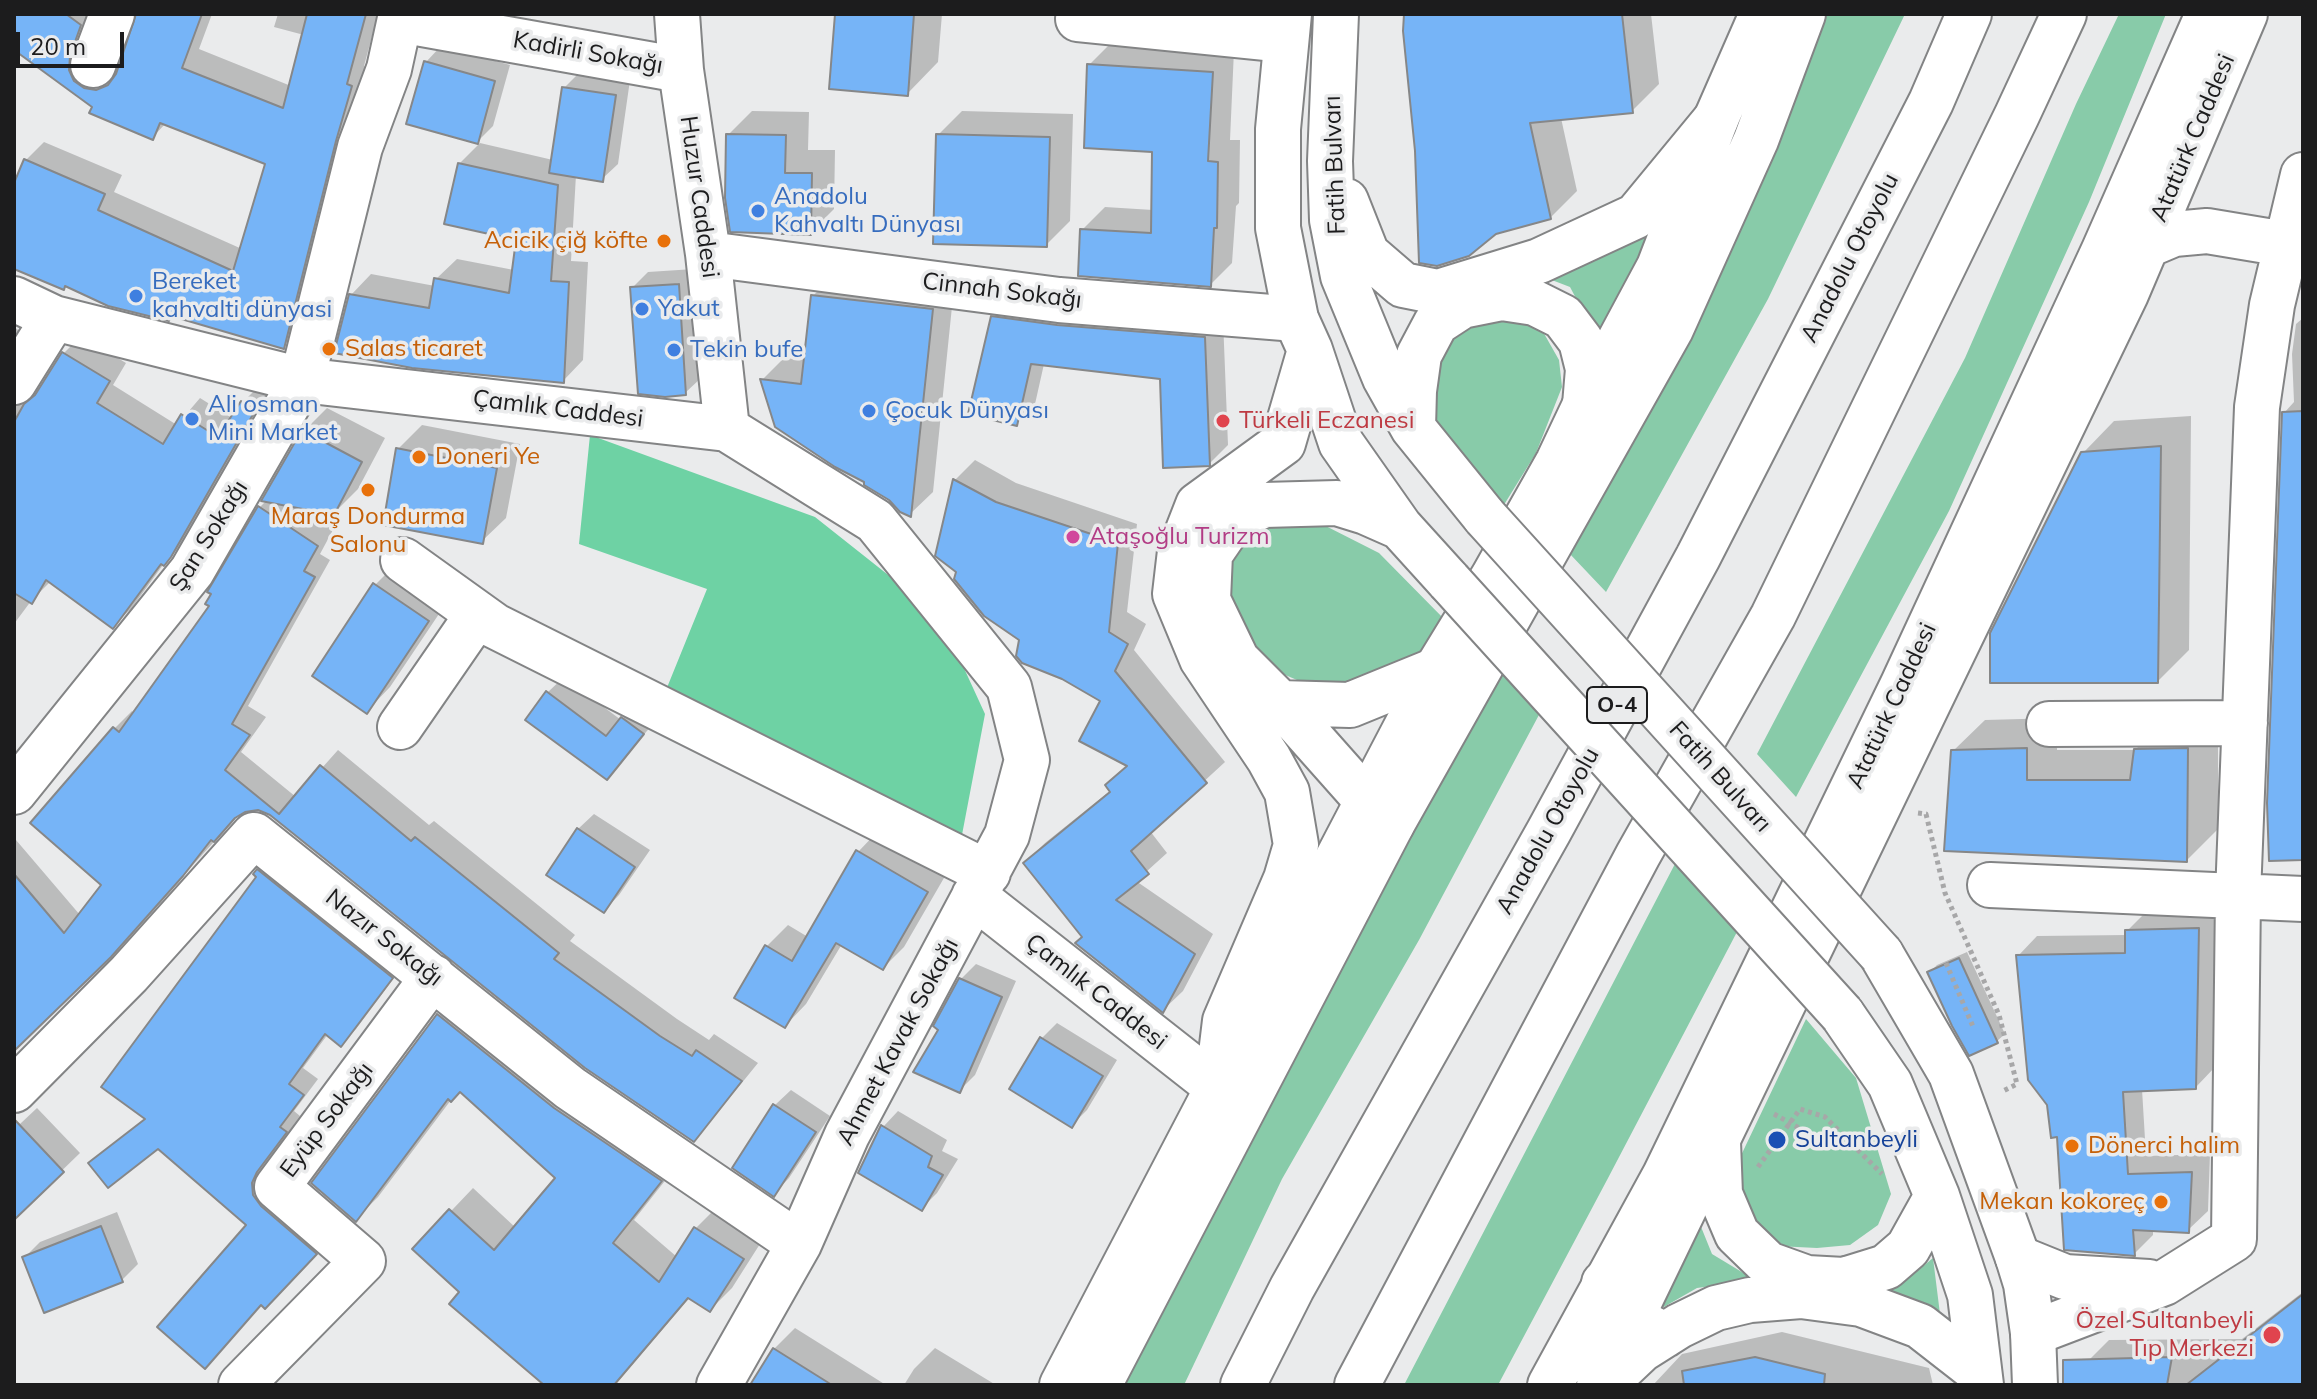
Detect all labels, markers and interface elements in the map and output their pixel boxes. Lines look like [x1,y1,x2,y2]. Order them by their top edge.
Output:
scale bar [20,16,128,66]
street label: Kadirli Sokağı [511,26,665,80]
text: 20 m [30,31,86,61]
street label: Atatürk Caddesi [2145,50,2241,226]
street label: Fatih Bulvarı [1318,95,1352,235]
street label: Huzur Caddesi [673,114,725,280]
street label: Anadolu Otoyolu [1795,169,1905,347]
place label: Anadolu Kahvaltı Dünyası [774,183,961,239]
marker: Anadolu Kahvaltı Dünyası [749,202,767,220]
place label: Acicik çiğ köfte [484,227,648,255]
marker: Acicik çiğ köfte [655,232,673,250]
street label: Cinnah Sokağı [921,267,1083,315]
place label: Bereket kahvalti dünyasi [152,268,332,324]
marker: Bereket kahvalti dünyasi [127,287,145,305]
place label: Yakut [658,295,720,323]
marker: Yakut [633,300,651,318]
place label: Salas ticaret [345,335,483,363]
place label: Tekin bufe [690,336,803,364]
marker: Salas ticaret [320,340,338,358]
marker: Tekin bufe [665,341,683,359]
street label: Çamlık Caddesi [471,384,645,434]
place label: Ali osman Mini Market [208,391,338,447]
place label: Çocuk Dünyası [885,397,1049,425]
marker: Çocuk Dünyası [860,402,878,420]
place label: Türkeli Eczanesi [1239,407,1414,435]
marker: Ali osman Mini Market [183,410,201,428]
marker: Türkeli Eczanesi [1214,412,1232,430]
place label: Doneri Ye [435,443,540,471]
marker: Doneri Ye [410,448,428,466]
street label: Şan Sokağı [164,475,254,597]
marker: Maraş Dondurma Salonu [359,481,377,499]
place label: Maraş Dondurma Salonu [271,503,465,559]
place label: Ataşoğlu Turizm [1089,523,1270,551]
marker: Ataşoğlu Turizm [1064,528,1082,546]
street label: Atatürk Caddesi [1841,619,1943,793]
road number: O-4 [1587,687,1647,723]
street label: Fatih Bulvarı [1663,716,1777,838]
street label: Anadolu Otoyolu [1490,743,1606,919]
street label: Nazır Sokağı [320,883,448,993]
street label: Çamlık Caddesi [1020,928,1172,1056]
street label: Ahmet Kavak Sokağı [831,933,965,1151]
street label: Eyüp Sokağı [274,1057,380,1183]
place label: Sultanbeyli [1795,1126,1918,1154]
marker: Sultanbeyli [1766,1129,1788,1151]
place label: Dönerci halim [2088,1132,2240,1160]
marker: Dönerci halim [2063,1137,2081,1155]
place label: Mekan kokoreç [1979,1188,2145,1216]
marker: Mekan kokoreç [2152,1193,2170,1211]
place label: Özel Sultanbeyli Tıp Merkezi [2075,1307,2254,1363]
marker: Özel Sultanbeyli Tıp Merkezi [2261,1324,2283,1346]

